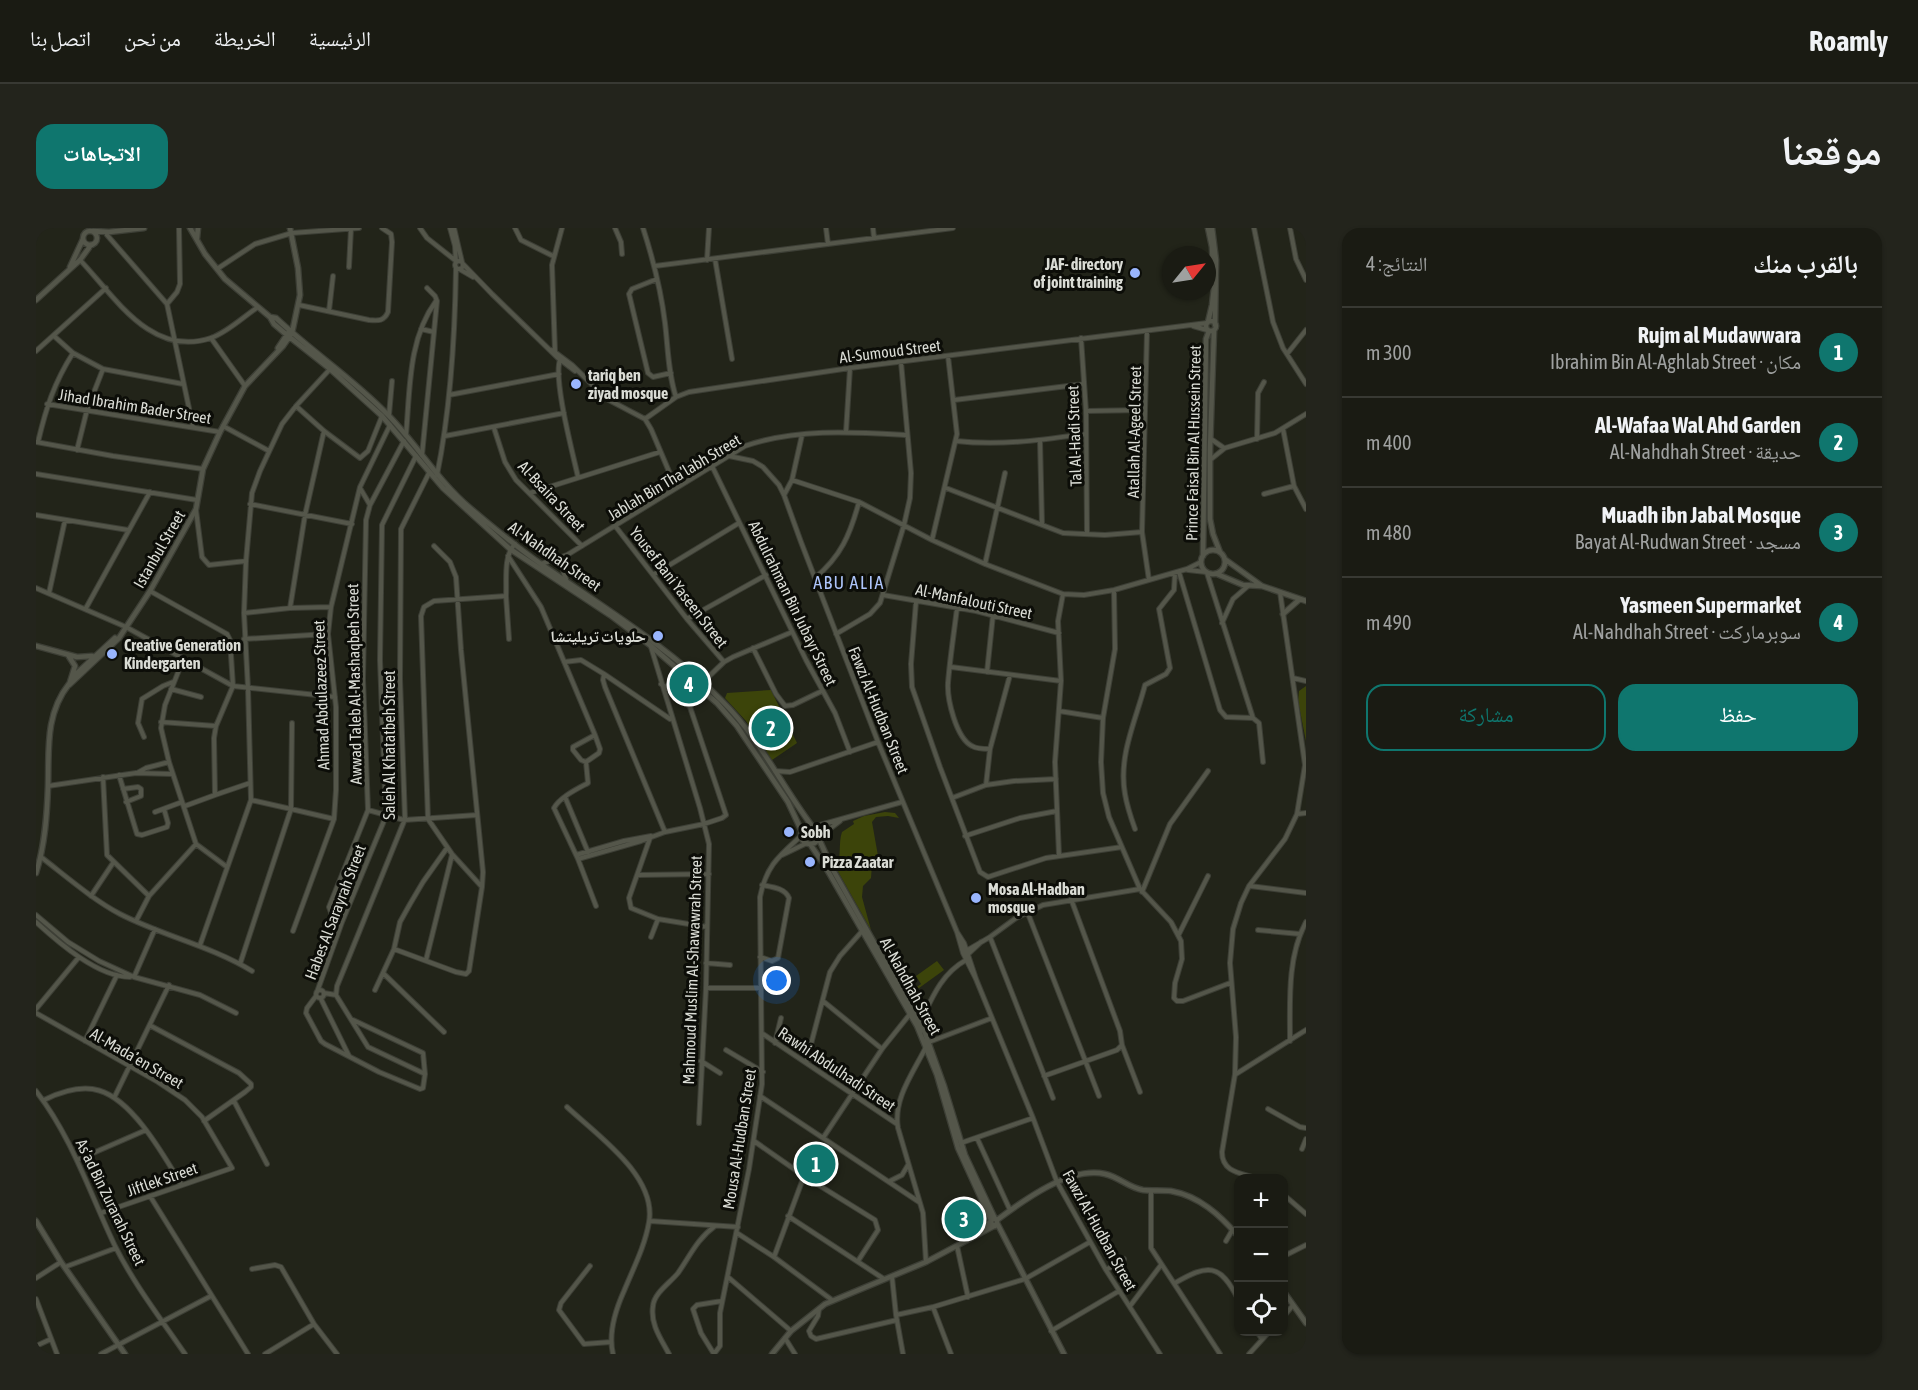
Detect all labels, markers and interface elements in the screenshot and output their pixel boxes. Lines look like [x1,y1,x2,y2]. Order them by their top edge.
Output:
text: Roamly [1809,25,1888,57]
text: اتصل بنا [30,26,91,50]
text: من نحن [124,26,181,50]
text: الخريطة [214,26,276,50]
text: الرئيسية [309,26,371,50]
button: الاتجاهات [36,124,168,189]
text: موقعنا [1781,126,1882,174]
north arrow [1162,246,1216,300]
text: بالقرب منك [1753,249,1858,279]
text: النتائج: 4 [1366,252,1428,275]
place label: JAF- directory of joint training [1033,255,1123,291]
marker: JAF- directory of joint training [1128,266,1142,280]
text: Rujm al Mudawwara [1638,322,1801,348]
street label: Al-Sumoud Street [838,336,942,366]
text: 300 m [1366,341,1411,364]
text: 1 [1834,341,1843,364]
street label: Prince Faisal Bin Al Hussein Street [1182,344,1204,541]
text: مكان · Ibrahim Bin Al-Aghlab Street [1550,350,1801,373]
street label: Atallah Al-Ageel Street [1124,365,1145,498]
place label: tariq ben ziyad mosque [587,366,668,402]
marker: tariq ben ziyad mosque [569,377,583,391]
street label: Jihad Ibrahim Bader Street [57,385,213,427]
street label: Tal Al-Hadi Street [1063,385,1085,487]
text: Al-Wafaa Wal Ahd Garden [1595,412,1801,438]
street label: Jablah Bin Tha’labh Street [604,430,744,524]
text: 400 m [1366,431,1411,454]
text: 2 [1834,431,1843,454]
text: حديقة · Al-Nahdhah Street [1610,440,1801,463]
street label: Al-Bsaira Street [515,457,589,535]
text: Muadh ibn Jabal Mosque [1601,502,1801,528]
street label: Istanbul Street [130,507,189,591]
street label: Al-Nahdhah Street [505,517,605,595]
street label: Abdulrahman Bin Jubayr Street [744,518,841,689]
text: 480 m [1366,521,1411,544]
text: 3 [1834,521,1843,544]
street label: Yousef Bani Yaseen Street [626,523,732,651]
text: مسجد · Bayat Al-Rudwan Street [1575,530,1801,553]
district label: ABU ALIA [813,572,885,593]
street label: Al-Manfalouti Street [914,580,1034,622]
street label: Awwad Taleb Al-Mashaqbeh Street [343,583,366,785]
text: Yasmeen Supermarket [1620,592,1801,618]
text: 490 m [1366,611,1411,634]
text: 4 [1834,611,1843,634]
street label: Ahmad Abdulazeez Street [309,619,333,770]
text: سوبرماركت · Al-Nahdhah Street [1573,620,1801,643]
place label: حلويات تريليتشا [550,627,646,645]
marker: حلويات تريليتشا [651,629,665,643]
place label: Creative Generation Kindergarten [124,636,241,672]
street label: Fawzi Al-Hudban Street [845,644,913,777]
marker: Creative Generation Kindergarten [105,647,119,661]
pin: 4 [670,662,708,706]
street label: Saleh Al Khatatbeh Street [380,670,398,820]
button: مشاركة [1366,684,1606,751]
button: حفظ [1618,684,1858,751]
pin: 2 [752,706,790,750]
place label: Sobh [801,823,831,841]
marker: Sobh [782,825,796,839]
street label: Habes Al Sarayrah Street [301,842,370,982]
place label: Pizza Zaatar [822,853,894,871]
street label: Mahmoud Muslim Al-Shawawrah Street [679,855,705,1085]
marker: Pizza Zaatar [803,855,817,869]
place label: Mosa Al-Hadban mosque [988,880,1085,916]
marker: Mosa Al-Hadban mosque [969,891,983,905]
street label: Al-Nahdhah Street [877,934,945,1038]
your location [762,966,791,995]
street label: Rawhi Abdulhadi Street [775,1023,899,1115]
street label: Al-Mada’en Street [87,1024,187,1092]
street label: Mousa Al-Hudban Street [719,1067,759,1211]
street label: As’ad Bin Zurarah Street [73,1136,150,1268]
pin: 1 [796,1142,836,1186]
street label: Jiftlek Street [124,1158,200,1199]
street label: Fawzi Al-Hudban Street [1059,1166,1141,1294]
map controls [1234,1174,1288,1336]
button: + [1234,1174,1288,1228]
pin: 3 [944,1196,984,1242]
button: − [1234,1228,1288,1282]
button: locate [1234,1282,1288,1336]

